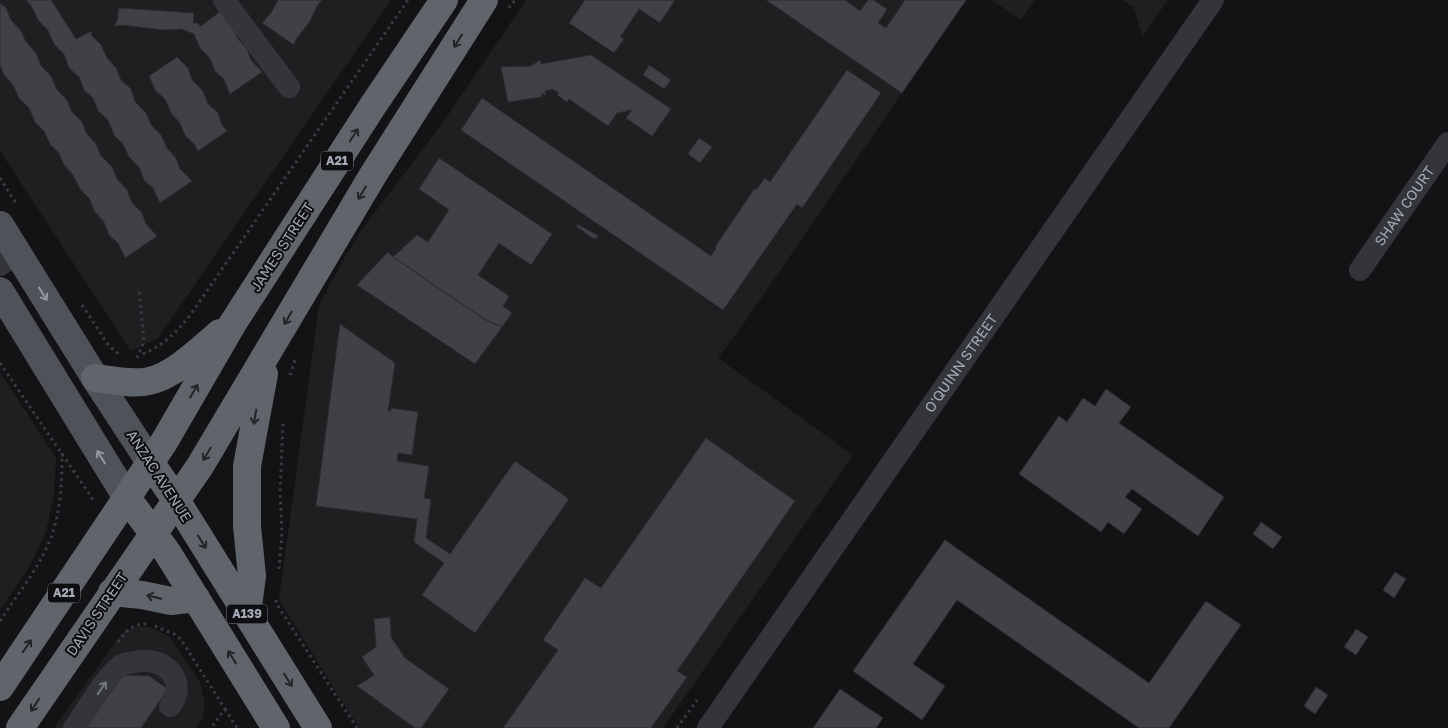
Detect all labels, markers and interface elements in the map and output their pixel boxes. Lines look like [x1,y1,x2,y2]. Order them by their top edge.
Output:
one-way arrow [452,33,462,47]
one-way arrow [350,128,360,142]
road number: A21 [321,152,353,170]
street label: SHAW COURT [1370,162,1438,249]
one-way arrow [356,186,366,200]
street label: JAMES STREET [246,199,317,294]
one-way arrow [39,287,49,301]
one-way arrow [283,310,293,324]
street label: O'QUINN STREET [921,310,1001,415]
one-way arrow [189,384,199,399]
one-way arrow [250,409,260,425]
street label: ANZAC AVENUE [123,427,195,525]
one-way arrow [202,447,212,461]
one-way arrow [96,450,106,464]
one-way arrow [197,534,207,548]
street label: DAVIS STREET [62,569,131,659]
road number: A21 [48,584,80,602]
one-way arrow [147,592,163,602]
road number: A139 [227,604,267,624]
one-way arrow [22,640,32,654]
one-way arrow [227,650,237,664]
one-way arrow [283,672,293,686]
one-way arrow [97,681,107,695]
one-way arrow [30,698,40,712]

